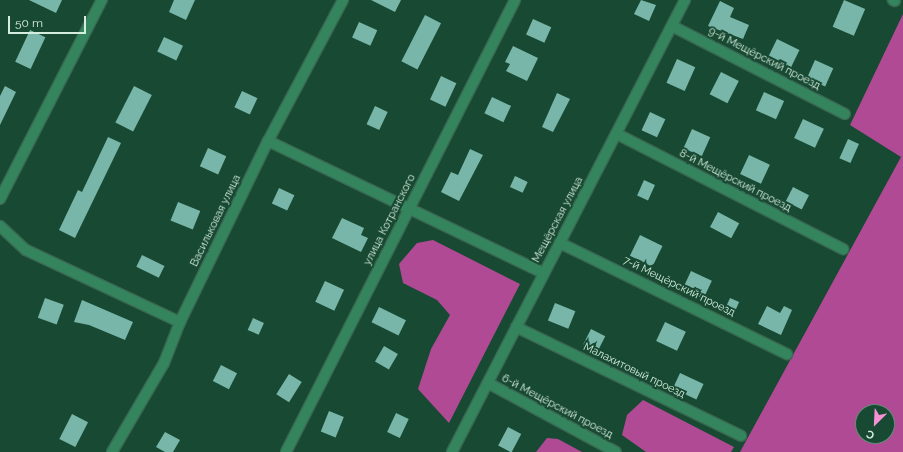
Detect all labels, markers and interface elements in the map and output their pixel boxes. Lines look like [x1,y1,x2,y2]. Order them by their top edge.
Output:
scale bar [10,8,88,34]
text: 50 m [15,16,43,30]
street label: 9-й Мещёрский проезд [706,25,822,93]
street label: 8-й Мещёрский проезд [677,147,793,215]
street label: улица Котранского [361,172,419,268]
street label: Васильковая улица [188,173,244,269]
street label: Мещёрская улица [530,175,586,265]
street label: 7-й Мещёрский проезд [621,254,737,320]
street label: Малахитовый проезд [581,341,687,401]
street label: 6-й Мещёрский проезд [499,372,615,442]
north arrow [855,404,895,444]
text: С [864,427,876,442]

